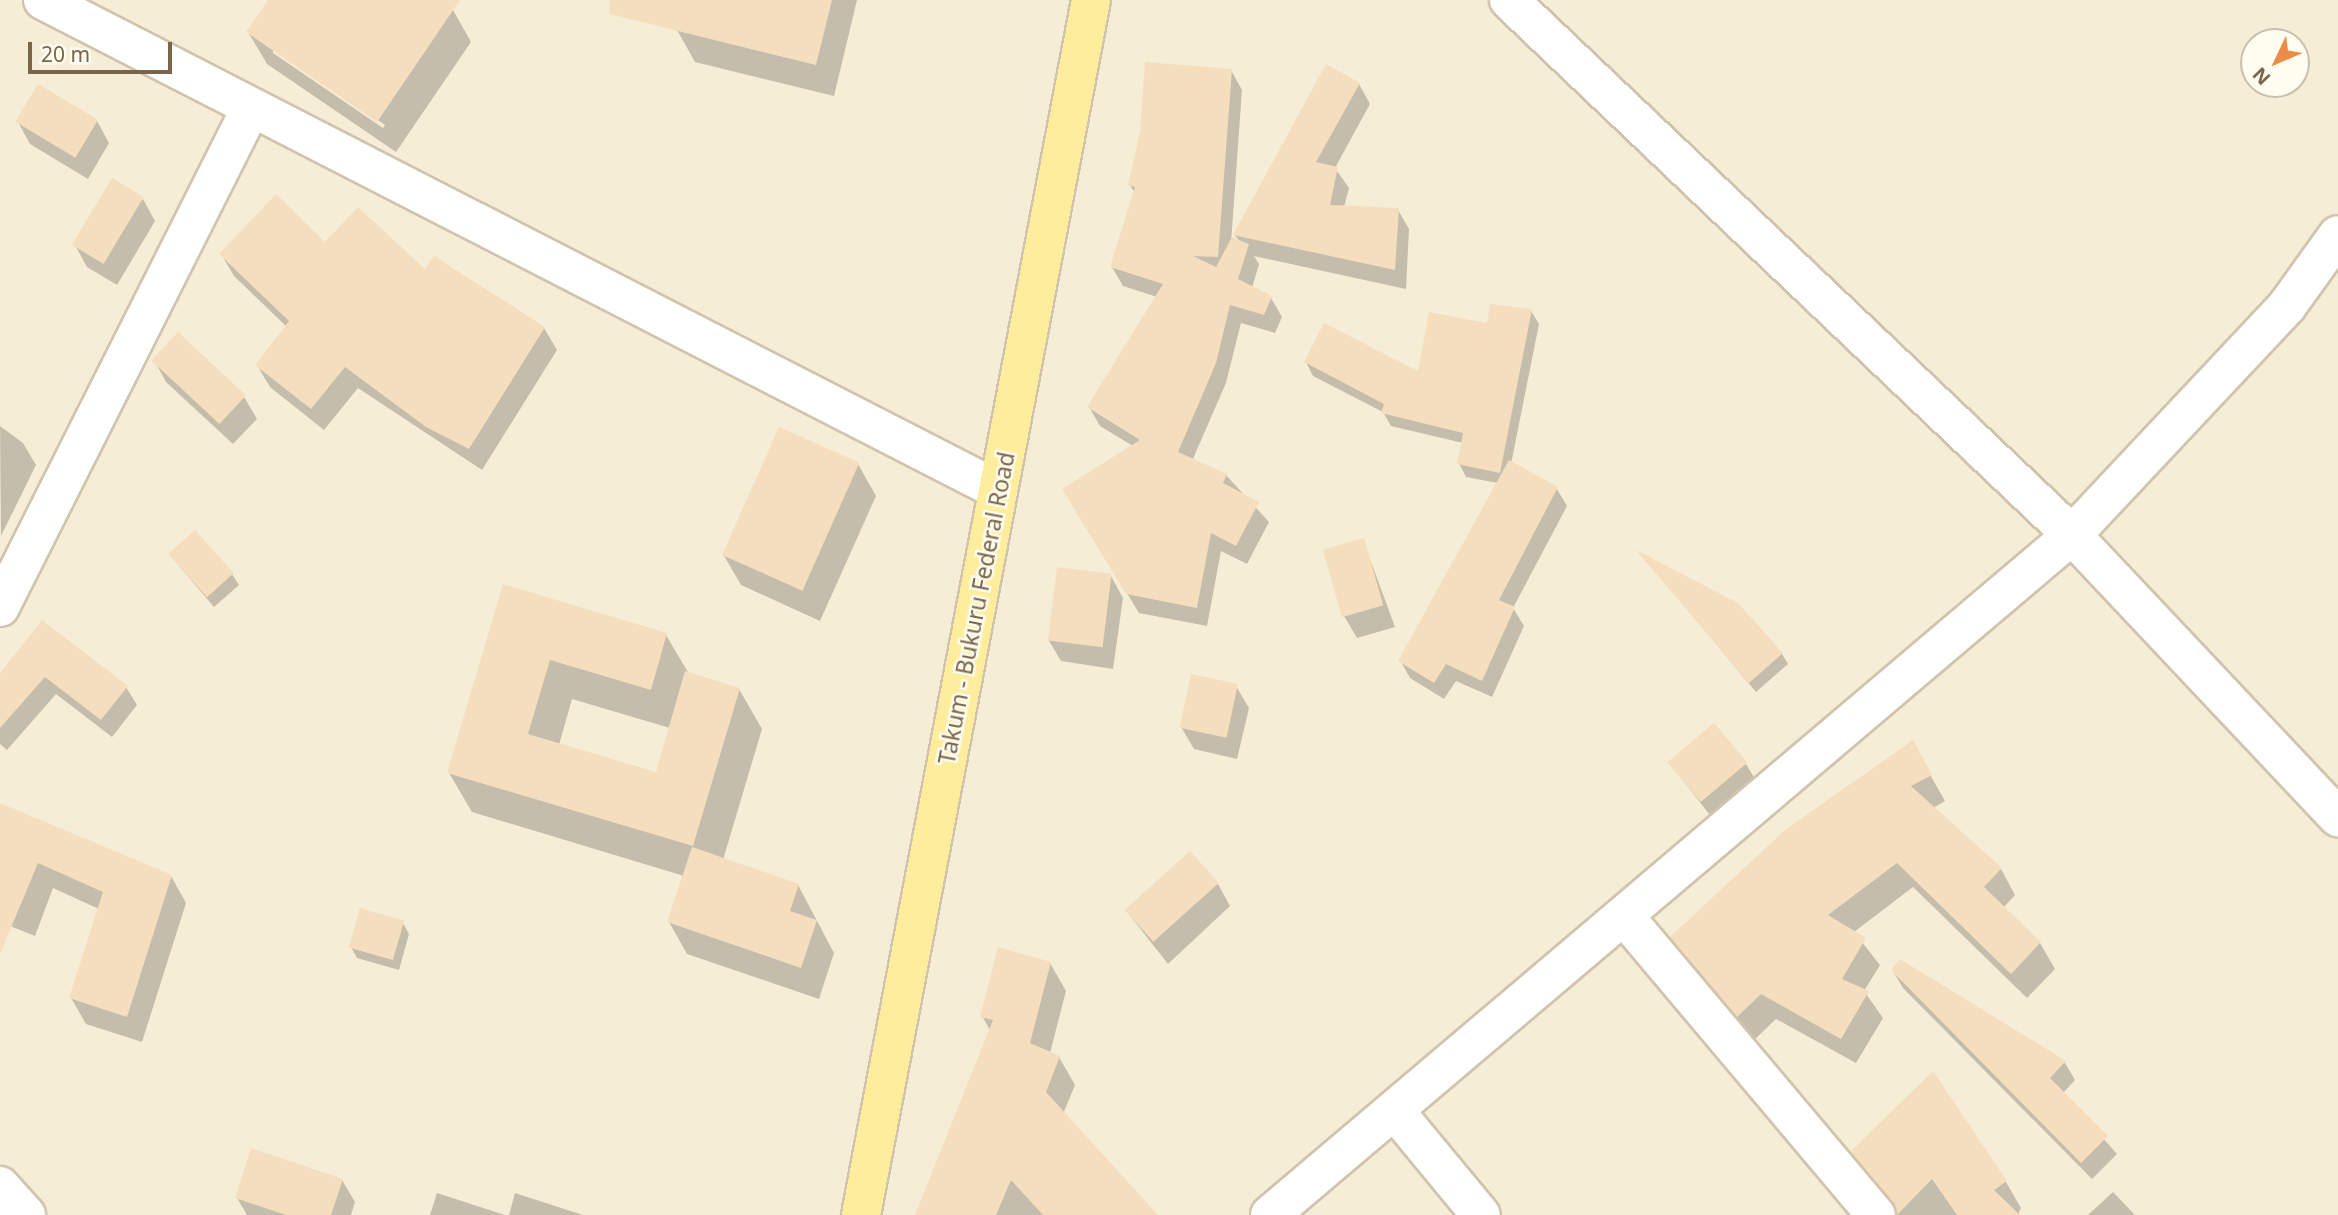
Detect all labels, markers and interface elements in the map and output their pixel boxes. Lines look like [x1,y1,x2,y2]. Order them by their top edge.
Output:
scale bar [32,28,175,72]
north arrow [2240,28,2310,98]
text: 20 m [41,40,90,68]
text: N [2247,62,2276,91]
street label: Takum - Bukuru Federal Road [932,449,1020,767]

